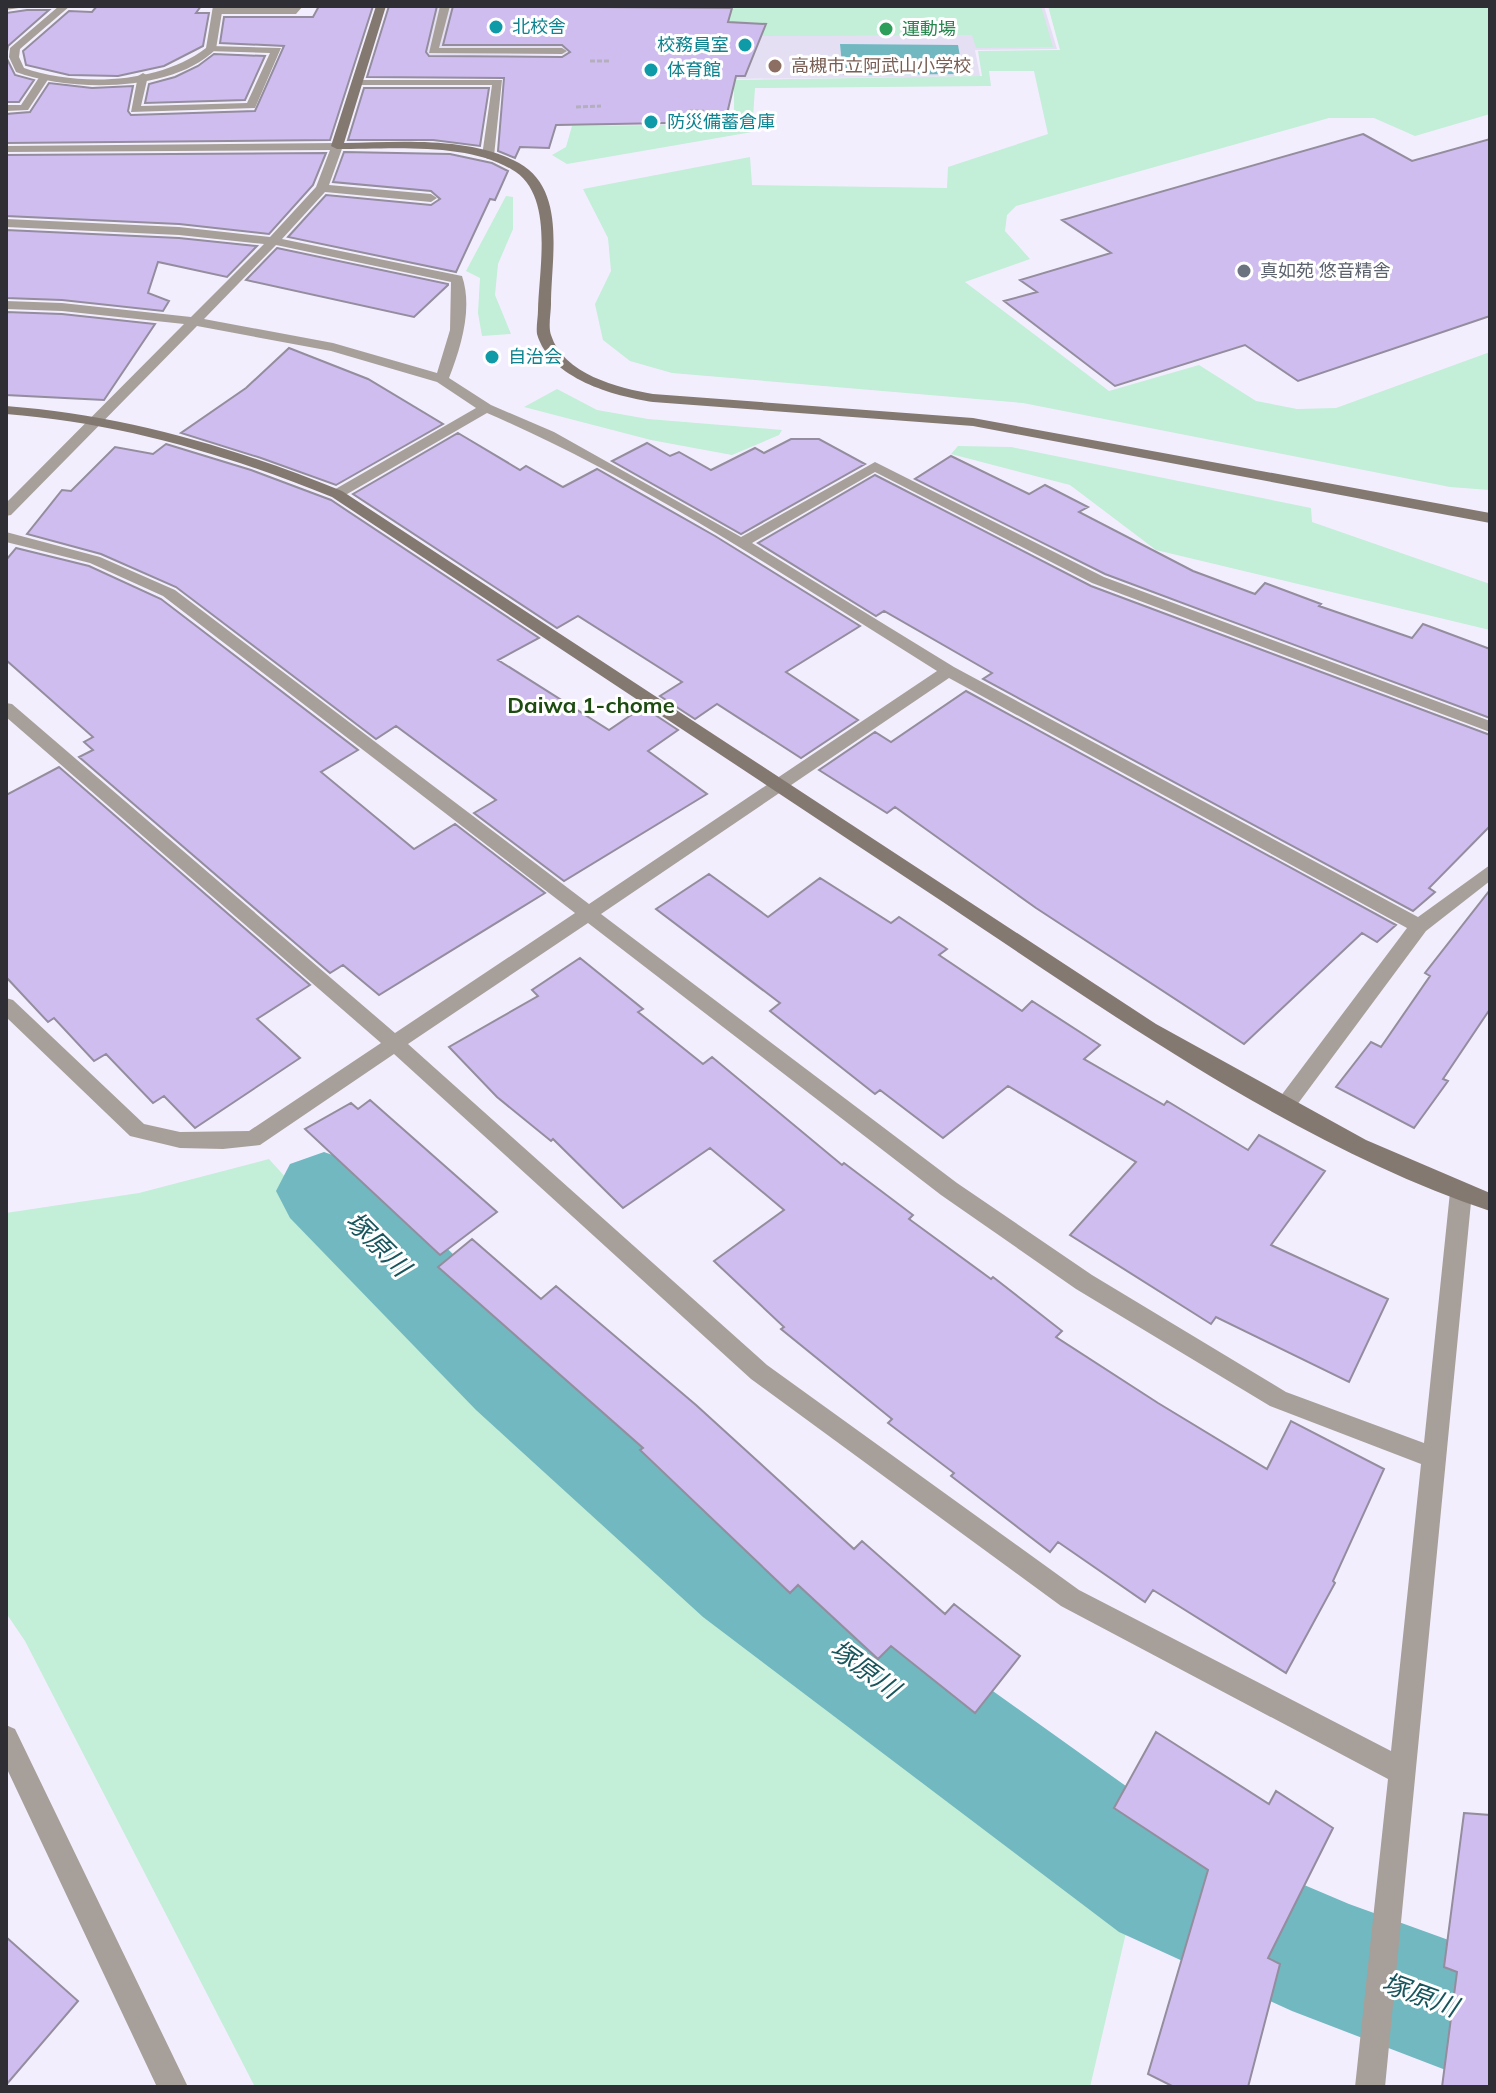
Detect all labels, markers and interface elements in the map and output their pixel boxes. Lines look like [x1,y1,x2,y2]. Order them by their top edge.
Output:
place label: 北校舎 [512,15,566,38]
place label: 運動場 [902,17,956,40]
marker: 北校舎 [487,18,505,36]
marker: 運動場 [877,20,895,38]
place label: 校務員室 [657,33,729,56]
marker: 校務員室 [736,36,754,54]
place label: 高槻市立阿武山小学校 [791,54,971,77]
marker: 高槻市立阿武山小学校 [766,57,784,75]
place label: 体育館 [667,58,721,81]
marker: 体育館 [642,61,660,79]
place label: 防災備蓄倉庫 [667,110,775,133]
marker: 防災備蓄倉庫 [642,113,660,131]
place label: 真如苑 悠音精舎 [1260,259,1391,282]
marker: 真如苑 悠音精舎 [1235,262,1253,280]
place label: 自治会 [508,345,562,368]
marker: 自治会 [483,348,501,366]
district label: Daiwa 1-chome [507,691,675,719]
water label: 塚原川 [339,1204,420,1285]
water label: 塚原川 [824,1632,909,1707]
water label: 塚原川 [1378,1966,1465,2024]

